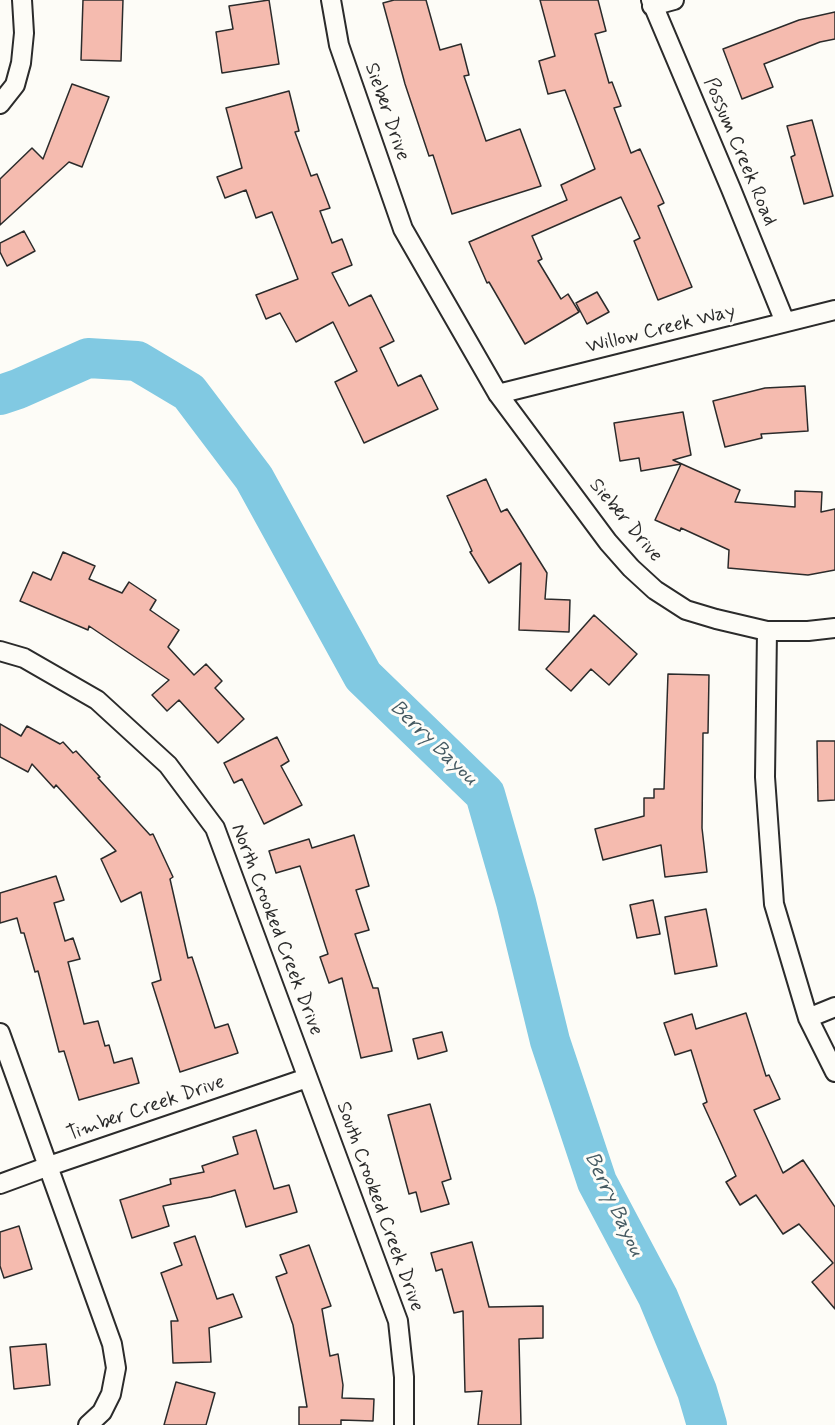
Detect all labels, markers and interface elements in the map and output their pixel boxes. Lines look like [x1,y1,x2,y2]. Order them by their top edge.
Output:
street label: Sieber Drive [358,60,414,164]
street label: Possum Creek Road [697,74,781,230]
street label: Willow Creek Way [584,300,738,360]
street label: Sieber Drive [583,474,667,568]
water label: Berry Bayou [384,696,482,792]
street label: North Crooked Creek Drive [225,821,327,1039]
street label: Timber Creek Drive [64,1071,228,1147]
street label: South Crooked Creek Drive [330,1099,428,1315]
water label: Berry Bayou [578,1149,648,1261]

